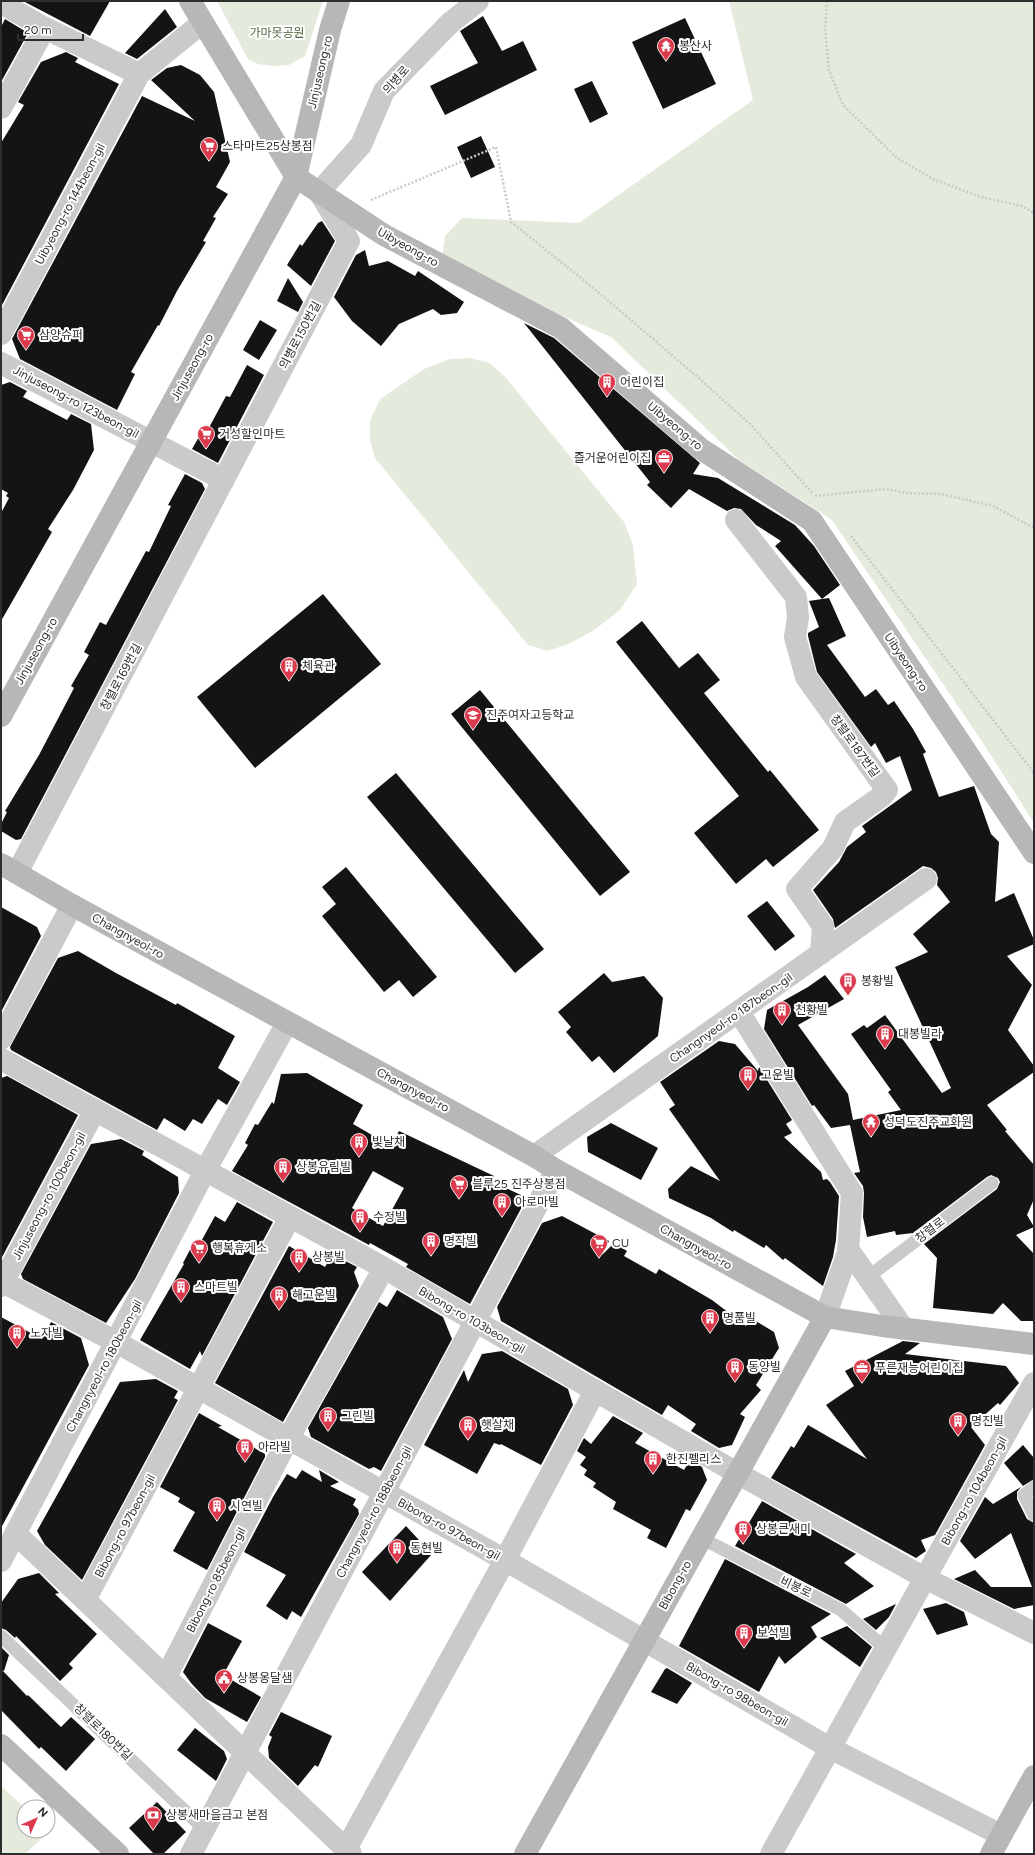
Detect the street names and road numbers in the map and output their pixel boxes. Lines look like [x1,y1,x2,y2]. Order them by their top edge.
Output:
street label: Jinjuseong-ro [305,34,335,110]
street label: 의병로 [380,63,412,97]
street label: Uibyeong-ro 144beon-gil [32,141,108,267]
street label: Uibyeong-ro [375,224,441,270]
street label: 의병로150번길 [276,299,324,371]
street label: Jinjuseong-ro [168,331,216,403]
street label: Jinjuseong-ro 123beon-gil [11,363,141,441]
street label: Uibyeong-ro [645,399,705,453]
street label: Jinjuseong-ro [12,615,60,687]
street label: Uibyeong-ro [881,630,931,694]
street label: 창렬로169번길 [98,641,144,713]
street label: 창렬로187번길 [828,712,882,780]
street label: Changnyeol-ro [90,910,166,962]
street label: Changnyeol-ro 187beon-gil [667,970,795,1066]
street label: Changnyeol-ro [374,1065,452,1115]
street label: Jinjuseong-ro 100beon-gil [9,1130,89,1262]
street label: 창렬로 [913,1214,947,1246]
street label: Changnyeol-ro [658,1221,734,1273]
street label: Bibong-ro 103beon-gil [416,1284,528,1356]
street label: Changnyeol-ro 180beon-gil [63,1297,145,1435]
street label: Bibong-ro 104beon-gil [938,1434,1010,1548]
street label: Changnyeol-ro 188beon-gil [333,1444,415,1580]
street label: Bibong-ro 97beon-gil [92,1472,158,1580]
street label: Bibong-ro 97beon-gil [395,1495,503,1563]
street label: Bibong-ro 85beon-gil [183,1525,249,1635]
street label: Bibong-ro [656,1558,694,1612]
street label: 비봉로 [778,1574,814,1600]
street label: Bibong-ro 98beon-gil [683,1659,791,1729]
street label: 창렬로180번길 [71,1701,135,1763]

